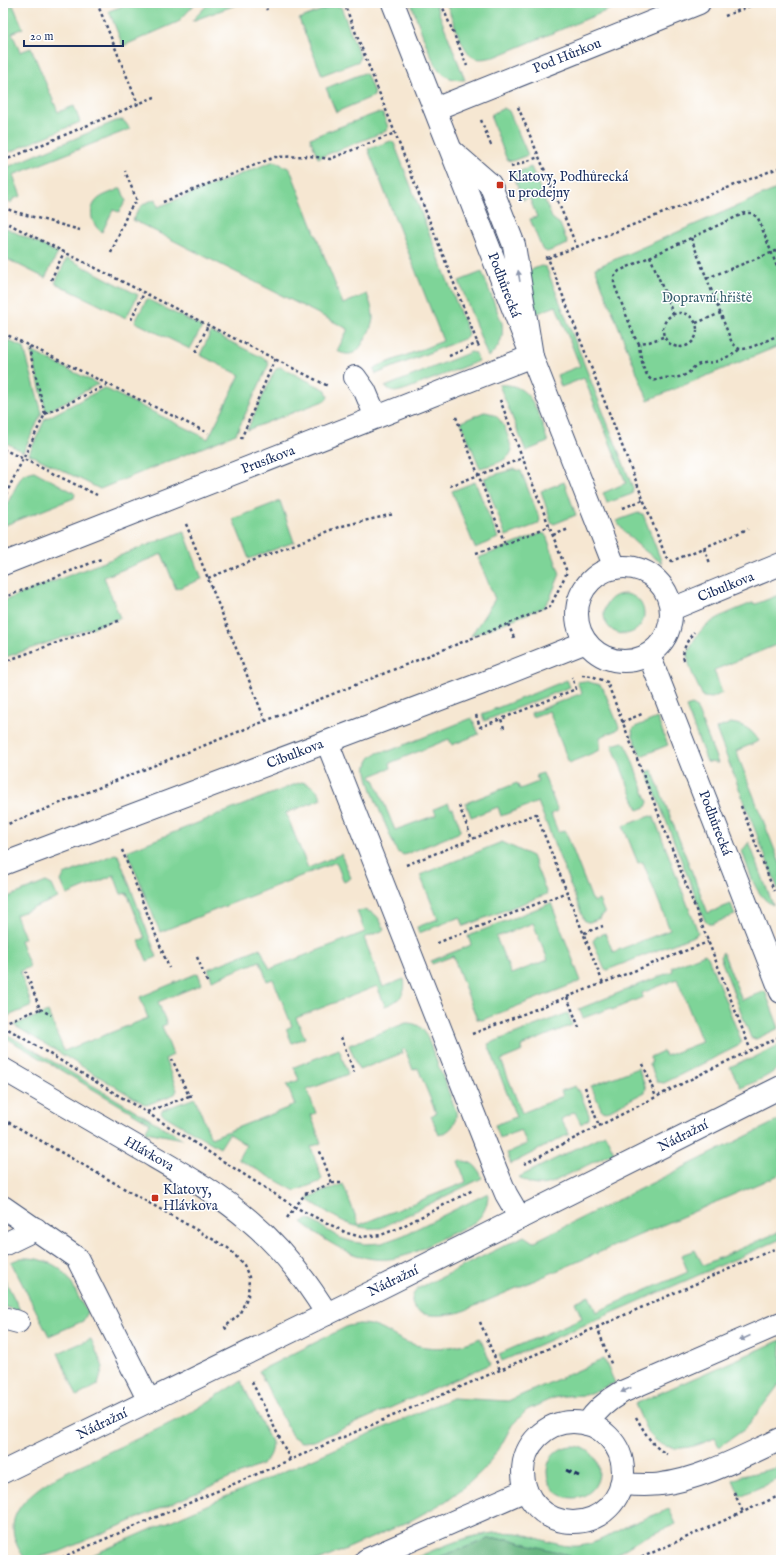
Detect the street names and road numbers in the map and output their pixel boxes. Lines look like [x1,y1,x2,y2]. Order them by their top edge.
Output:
street label: Pod Hůrkou [530,34,604,78]
street label: Podhůrecká [483,250,525,321]
street label: Prusíkova [239,441,298,478]
street label: Cibulkova [695,567,758,606]
street label: Cibulkova [264,735,327,773]
street label: Podhůrecká [694,788,736,859]
street label: Nádražní [655,1115,712,1156]
street label: Hlávkova [121,1132,178,1176]
street label: Nádražní [365,1261,422,1301]
street label: Nádražní [74,1404,131,1444]

